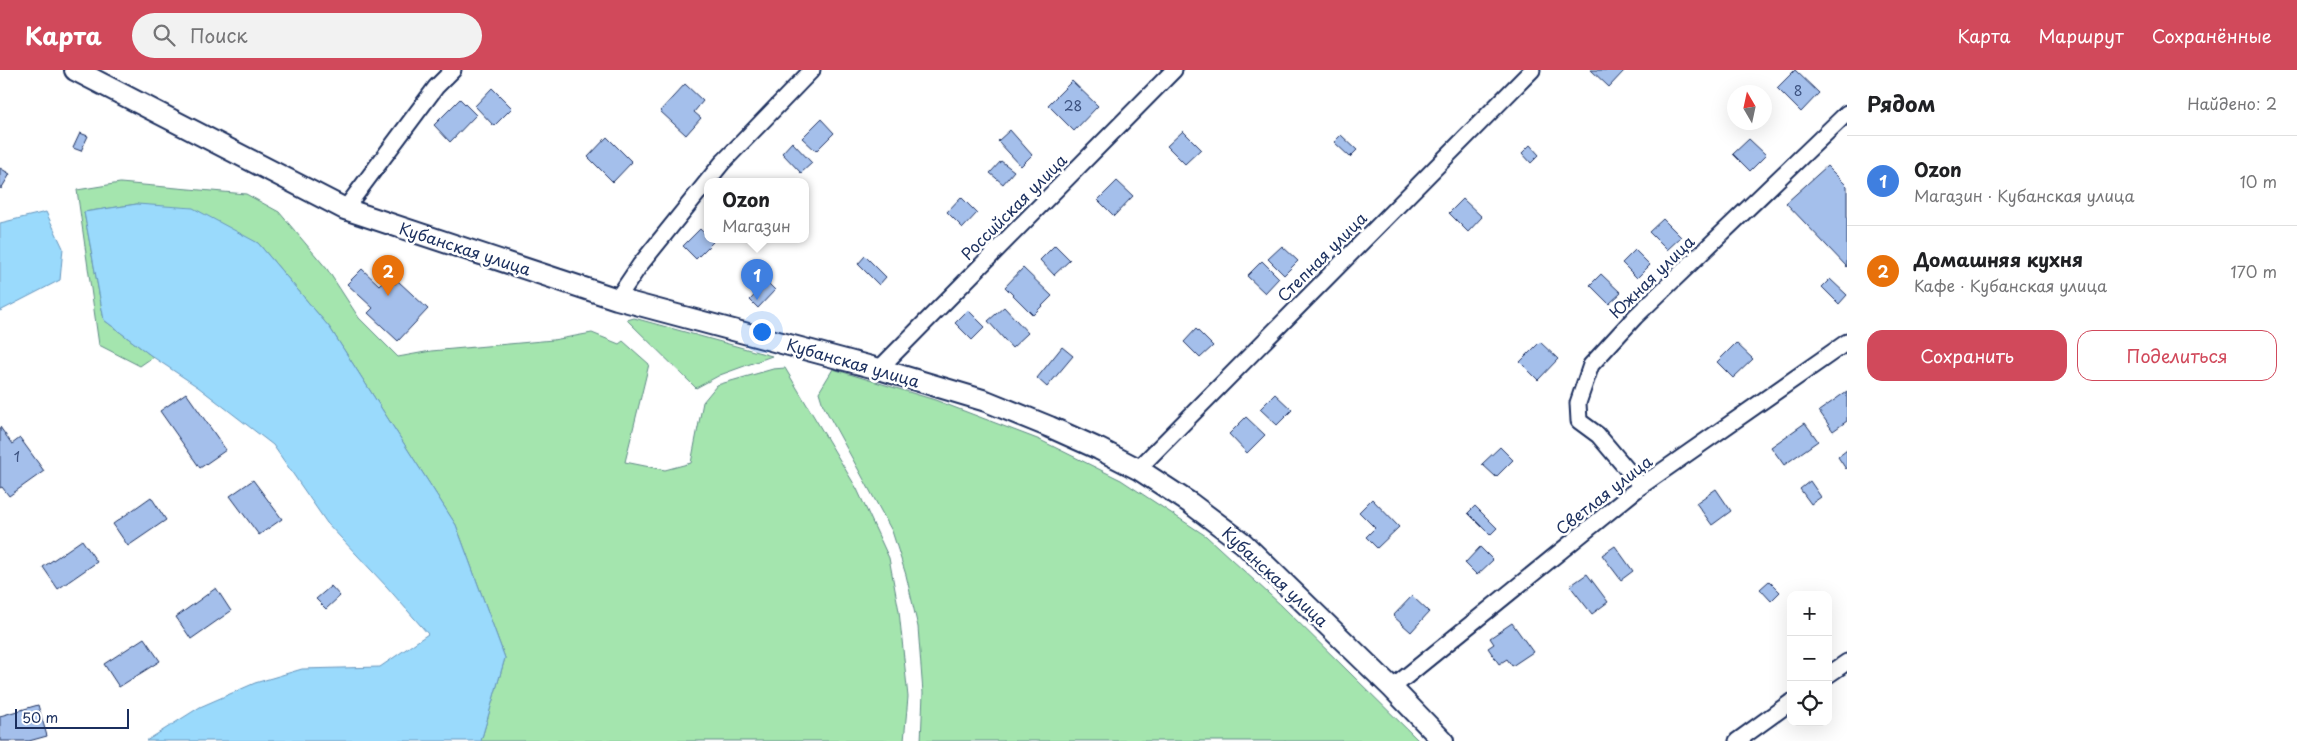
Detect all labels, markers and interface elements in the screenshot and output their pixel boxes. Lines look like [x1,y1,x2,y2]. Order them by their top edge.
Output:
search box [132,13,482,58]
text: Карта [25,17,102,53]
icon: search [150,21,178,49]
text: Поиск [190,21,248,49]
text: Карта [1958,22,2010,49]
text: Маршрут [2038,22,2124,49]
text: Сохранённые [2152,22,2272,49]
house number: 8 [1794,80,1802,101]
north arrow [1727,85,1772,130]
text: Рядом [1867,87,1935,119]
text: Найдено: 2 [2187,91,2277,115]
house number: 28 [1064,95,1082,116]
street label: Российская улица [955,148,1072,265]
text: Ozon [1914,155,1962,183]
text: 1 [1879,169,1887,193]
text: 10 m [2240,169,2277,193]
popup [704,178,809,243]
text: Магазин · Кубанская улица [1914,183,2135,207]
text: Ozon [722,185,770,213]
street label: Степная улица [1271,206,1372,307]
text: Магазин [722,213,791,237]
street label: Кубанская улица [396,215,534,281]
street label: Южная улица [1603,229,1699,323]
text: Домашняя кухня [1914,245,2083,273]
pin: 2 [372,255,404,296]
pin: 1 [741,259,773,300]
text: 2 [1877,259,1889,283]
text: 170 m [2231,259,2277,283]
text: Кафе · Кубанская улица [1914,273,2107,297]
your location [749,319,775,345]
button: Сохранить [1867,330,2067,381]
button: Поделиться [2077,330,2277,381]
street label: Кубанская улица [784,332,923,392]
house number: 1 [14,446,20,467]
street label: Светлая улица [1550,449,1657,540]
street label: Кубанская улица [1217,521,1334,632]
map controls [1787,591,1832,726]
button: + [1787,591,1832,636]
button: − [1787,636,1832,681]
button: locate [1787,681,1832,726]
scale bar [15,706,129,729]
text: 50 m [22,707,58,728]

